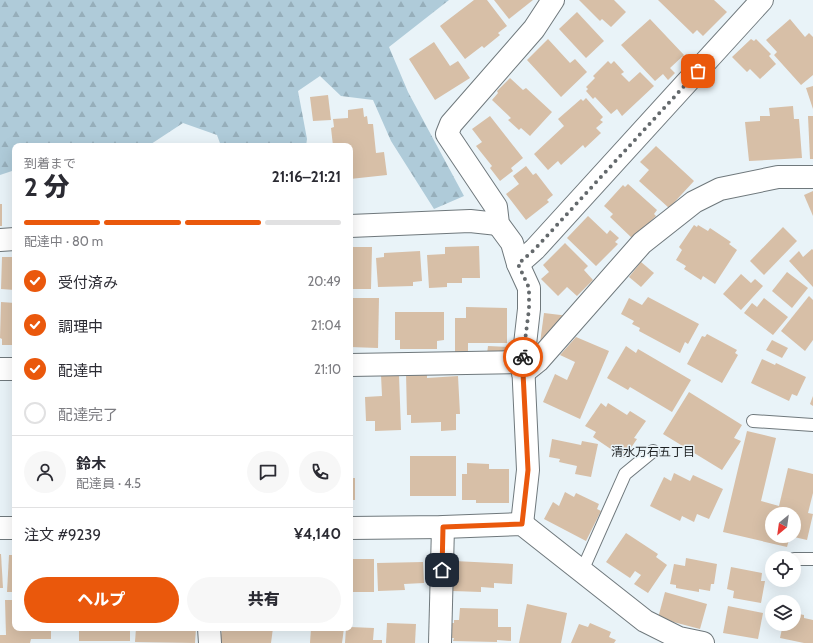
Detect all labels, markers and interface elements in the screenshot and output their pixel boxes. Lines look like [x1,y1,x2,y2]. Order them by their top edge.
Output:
pin [681,54,715,88]
icon: bag [687,60,709,82]
text: 到着まで [24,155,76,171]
text: 21:16–21:21 [272,168,341,186]
text: 2 分 [24,171,70,203]
text: 配達中 · 80 m [24,233,103,249]
icon: check [24,270,46,292]
text: 20:49 [308,273,341,289]
text: 受付済み [58,274,118,292]
icon: check [24,314,46,336]
text: 21:04 [311,317,341,333]
text: 調理中 [58,318,103,336]
courier [503,337,543,377]
icon: bike [512,346,534,368]
icon: check [24,358,46,380]
text: 21:10 [314,361,341,377]
text: 配達中 [58,362,103,380]
text: 配達完了 [58,406,118,424]
district label: 清水万石五丁目 [611,444,695,459]
button: person [24,451,66,493]
button: chat [247,451,289,493]
button: phone [299,451,341,493]
text: 鈴木 [76,455,106,473]
text: 配達員 · 4.5 [76,475,141,491]
north arrow [765,507,801,543]
map controls [765,507,801,631]
text: ¥4,140 [294,525,341,543]
text: 注文 #9239 [24,526,101,544]
button: locate [765,551,801,587]
pin [425,553,459,587]
icon: home [431,559,453,581]
button: ヘルプ [24,577,179,623]
button: 共有 [187,577,341,623]
button: layers [765,595,801,631]

